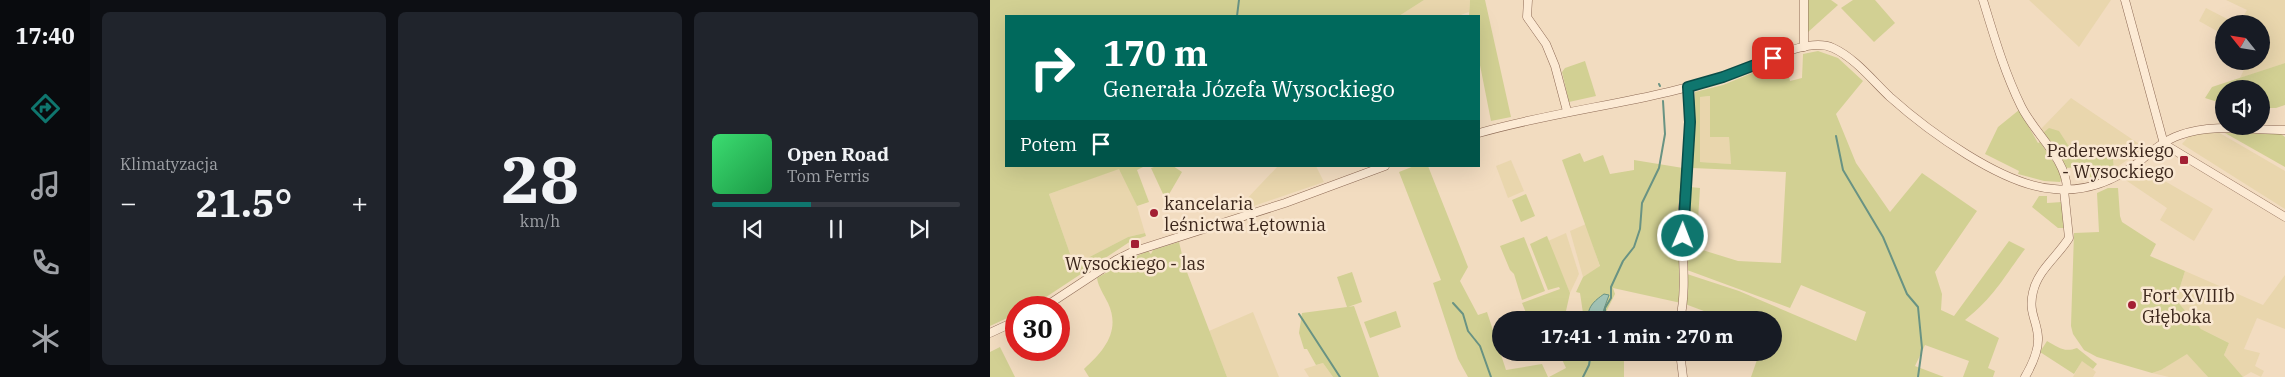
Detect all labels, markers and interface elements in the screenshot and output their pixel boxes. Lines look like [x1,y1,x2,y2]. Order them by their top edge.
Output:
north arrow [2215,15,2270,70]
map controls [2215,15,2270,135]
text: 17:40 [15,21,75,50]
text: 170 m [1103,30,1208,76]
icon: right [1020,35,1085,100]
pin [1752,37,1794,79]
icon: arrive [1759,44,1787,72]
text: Generała Józefa Wysockiego [1103,74,1395,103]
button: sound [2215,80,2270,135]
icon: directions [28,91,63,126]
icon: arrive [1087,130,1115,158]
text: Potem [1020,132,1077,156]
text: 28 [501,136,579,221]
place label: Paderewskiego - Wysockiego [2047,139,2174,183]
text: Open Road [787,142,889,166]
text: Klimatyzacja [120,154,218,174]
marker: Paderewskiego - Wysockiego [2178,154,2190,166]
text: Tom Ferris [787,166,870,186]
icon: music [28,168,63,203]
text: 21.5° [196,178,292,227]
text: − [120,184,137,221]
text: + [351,184,368,221]
place label: kancelaria leśnictwa Łętownia [1164,192,1326,236]
marker: kancelaria leśnictwa Łętownia [1148,207,1160,219]
position arrow [1656,209,1708,261]
text: km/h [520,211,560,231]
icon: previous [739,215,767,243]
icon: pause [822,215,850,243]
icon: next [905,215,933,243]
marker: Wysockiego - las [1129,238,1141,250]
icon: phone [28,245,63,280]
place label: Wysockiego - las [1065,252,1205,275]
place label: Fort XVIIIb Głęboka [2142,284,2235,328]
speed limit sign: 30 [1005,296,1070,361]
marker: Fort XVIIIb Głęboka [2126,299,2138,311]
icon: climate [28,321,63,356]
text: 17:41 · 1 min · 270 m [1541,324,1733,348]

